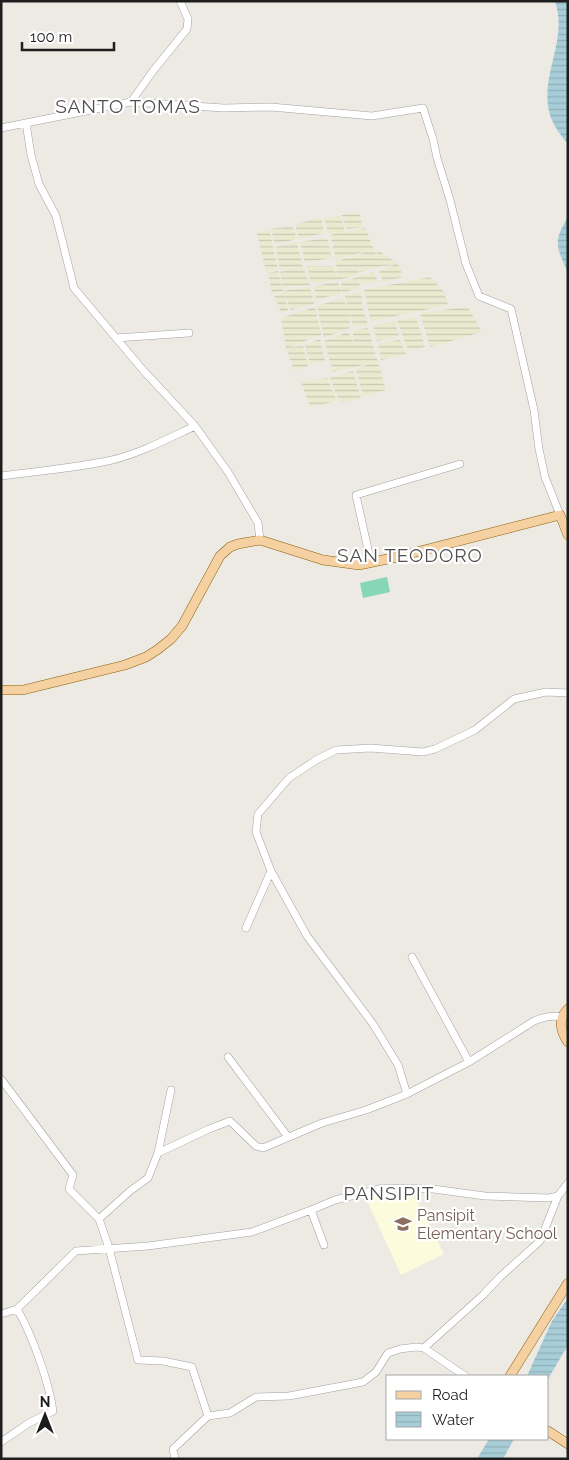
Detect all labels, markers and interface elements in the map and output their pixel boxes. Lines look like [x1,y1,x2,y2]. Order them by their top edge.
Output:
scale bar [22,20,115,52]
text: 100 m [30,28,72,46]
district label: SANTO TOMAS [55,95,201,117]
district label: SAN TEODORO [337,544,483,566]
district label: PANSIPIT [344,1182,434,1204]
place label: Pansipit Elementary School [417,1206,558,1243]
school or university icon: Pansipit Elementary School [393,1214,413,1234]
legend [386,1375,549,1440]
text: Road [432,1386,468,1404]
north arrow [20,1390,70,1440]
text: N [40,1394,50,1410]
text: Water [432,1411,475,1429]

